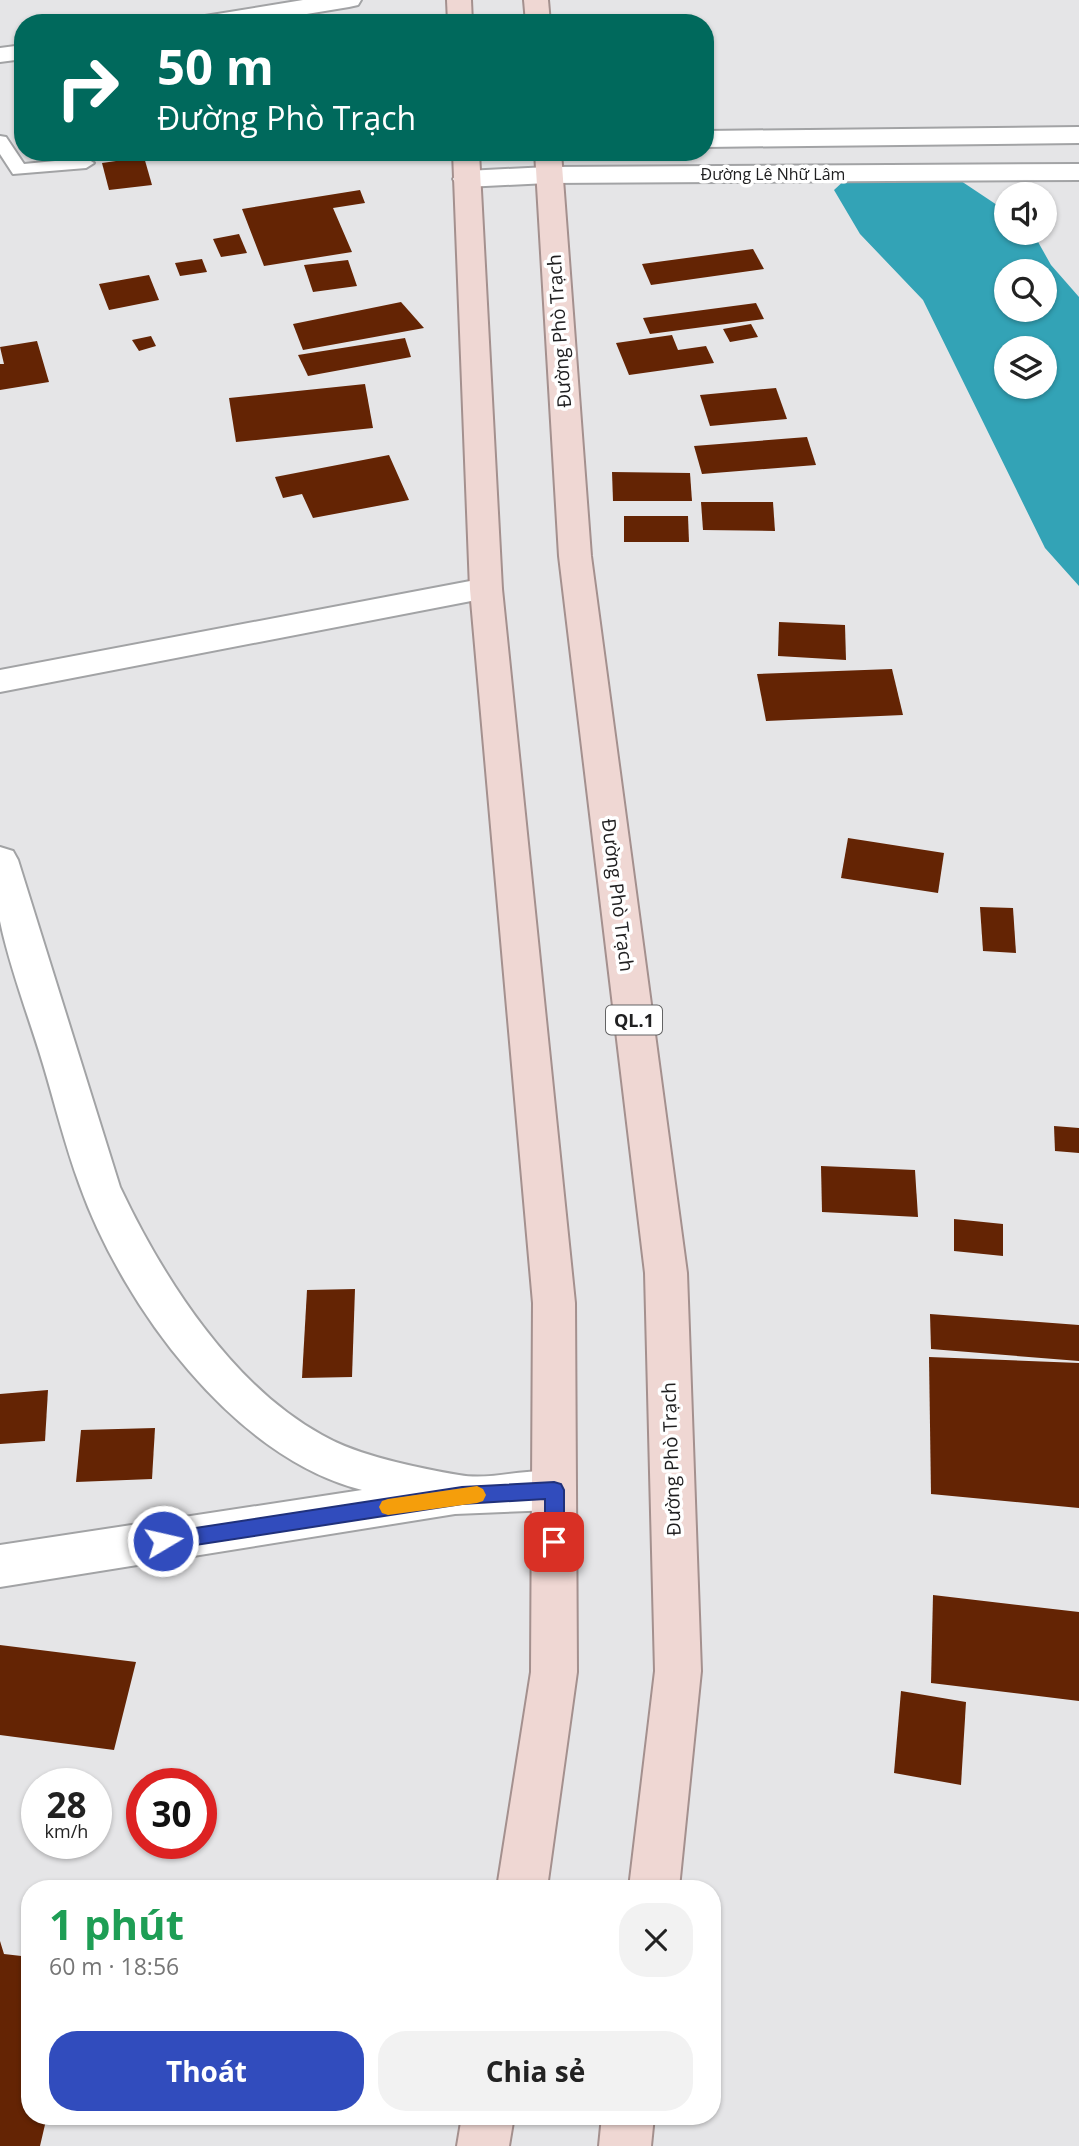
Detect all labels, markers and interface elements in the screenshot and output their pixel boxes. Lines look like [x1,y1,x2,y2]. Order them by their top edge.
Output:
text: 50 m [157,33,274,99]
icon: right [42,42,133,133]
text: Đường Phò Trạch [157,96,416,139]
street label: Đường Lê Nhữ Lâm [701,163,845,185]
map controls [994,182,1057,399]
button: sound [994,182,1057,245]
street label: Đường Phò Trạch [541,253,577,409]
button: search [994,259,1057,322]
button: layers [994,336,1057,399]
street label: Đường Phò Trạch [596,817,640,973]
road number: QL.1 [606,1006,662,1035]
street label: Đường Phò Trạch [655,1382,687,1536]
position arrow [126,1504,200,1578]
pin [524,1512,584,1572]
icon: arrive [535,1523,573,1561]
speed limit sign: 30 [126,1768,217,1859]
text: 28 [46,1781,87,1828]
text: km/h [45,1819,88,1843]
text: 1 phút [49,1895,184,1952]
button: close [619,1903,693,1977]
text: 60 m · 18:56 [49,1950,179,1982]
button: Thoát [49,2031,364,2111]
button: Chia sẻ [378,2031,693,2111]

